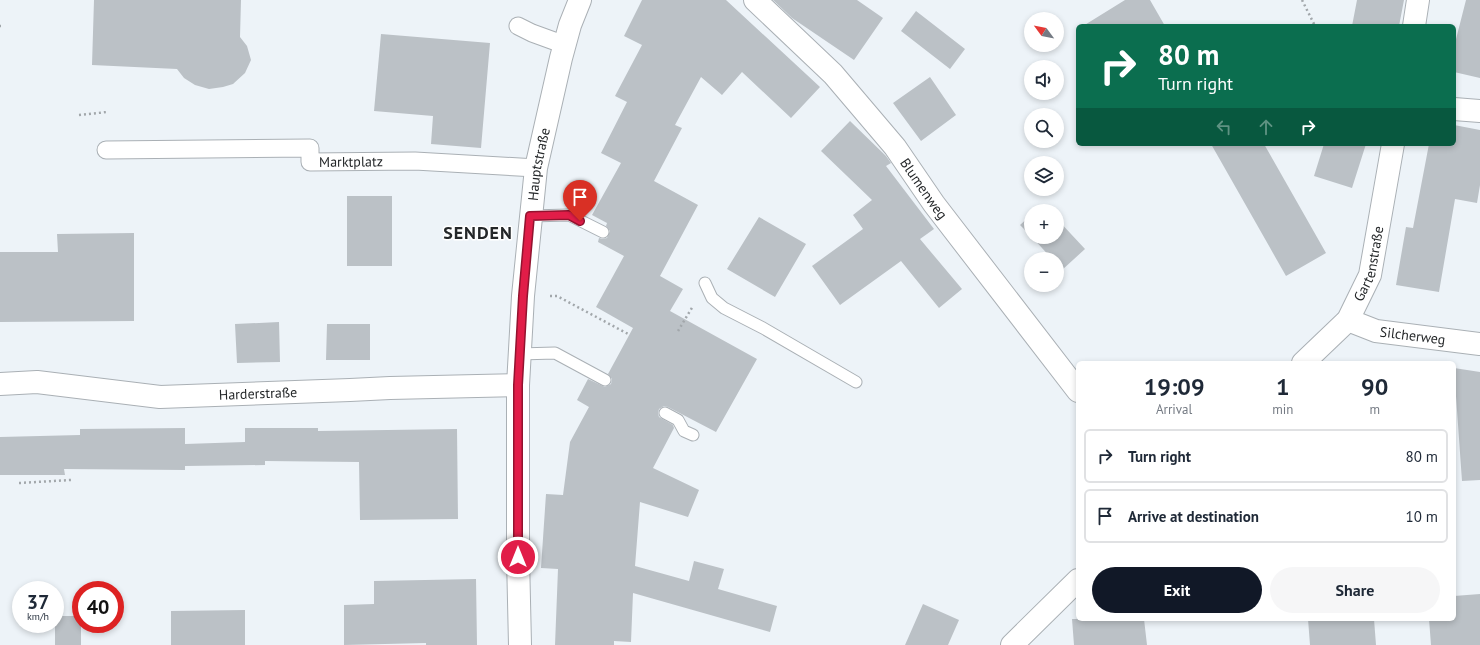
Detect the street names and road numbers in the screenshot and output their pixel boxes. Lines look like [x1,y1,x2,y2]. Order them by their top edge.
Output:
street label: Hauptstraße [524,126,554,202]
street label: Marktplatz [319,152,383,171]
street label: Blumenweg [896,155,951,223]
street label: Gartenstraße [1349,225,1387,304]
street label: Silcherweg [1379,323,1446,349]
street label: Harderstraße [218,383,297,404]

